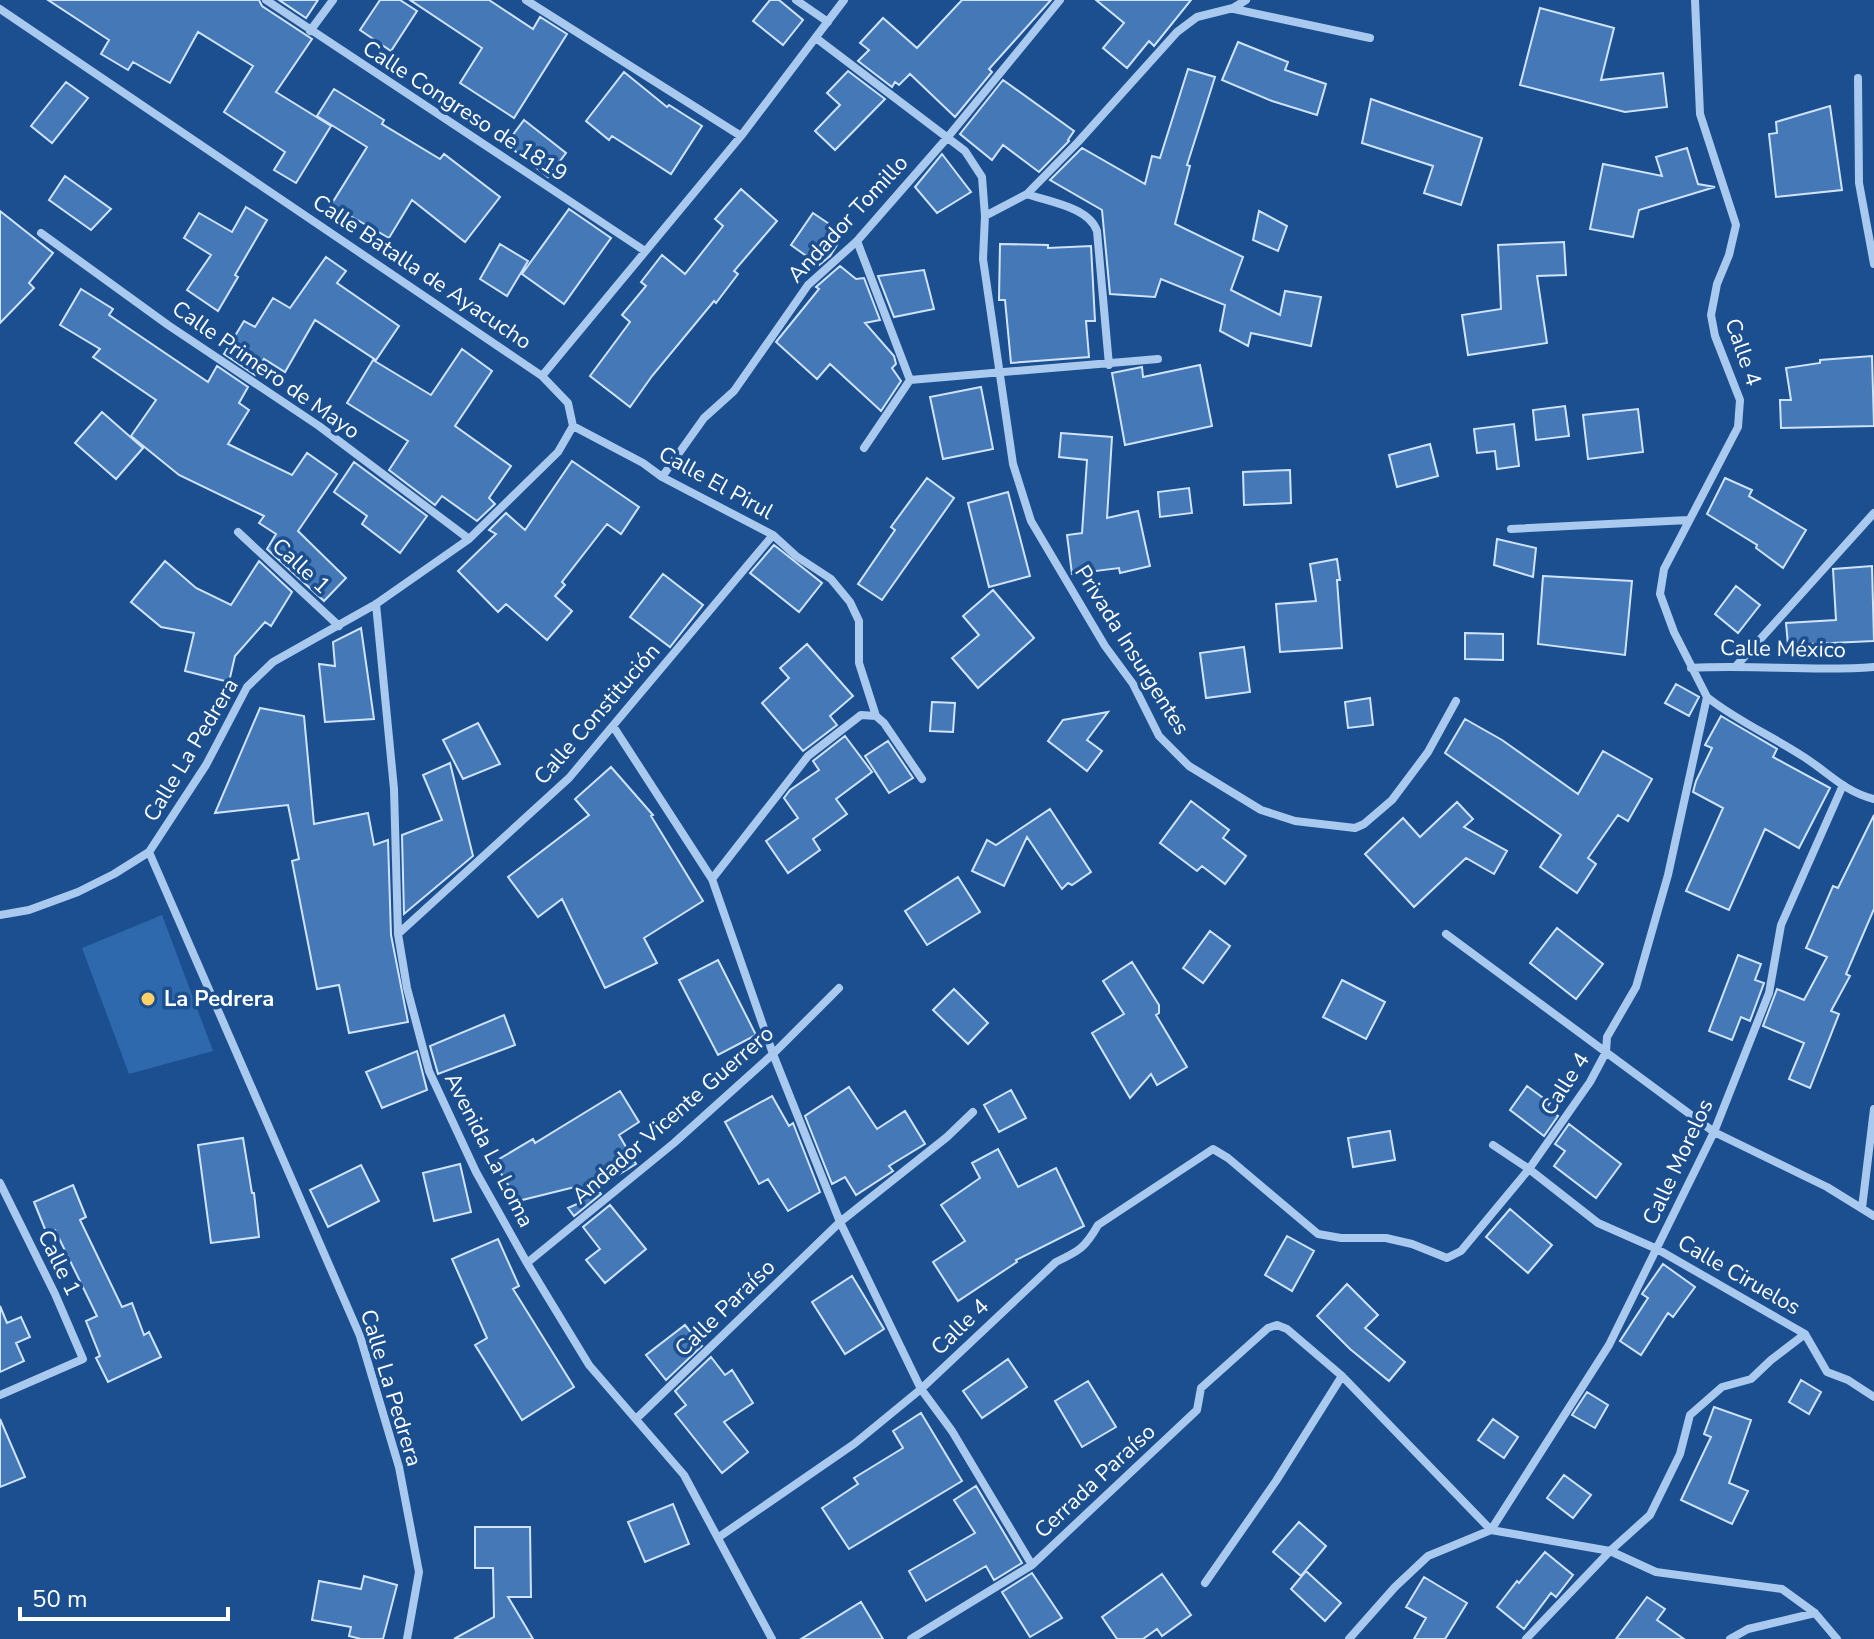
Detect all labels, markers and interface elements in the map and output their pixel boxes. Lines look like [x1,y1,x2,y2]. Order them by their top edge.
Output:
street label: Calle Congreso de 1819 [357,33,573,189]
street label: Andador Tomillo [781,149,915,289]
street label: Calle Batalla de Ayacucho [306,187,538,357]
street label: Calle Primero de Mayo [166,294,366,446]
street label: Calle 4 [1717,314,1769,390]
street label: Calle El Pirul [653,439,779,527]
street label: Calle 1 [265,531,337,601]
street label: Privada Insurgentes [1068,559,1196,741]
street label: Calle México [1720,633,1846,665]
street label: Calle Constitución [527,637,667,791]
street label: Calle La Pedrera [136,673,246,827]
place label: La Pedrera [164,984,274,1014]
marker: La Pedrera [139,990,157,1008]
street label: Andador Vicente Guerrero [566,1019,780,1211]
street label: Calle 4 [1533,1047,1597,1121]
street label: Avenida La Loma [437,1068,541,1232]
street label: Calle Morelos [1636,1094,1720,1230]
street label: Calle 1 [30,1225,88,1301]
street label: Calle Ciruelos [1672,1228,1806,1322]
street label: Calle Paraíso [668,1252,782,1364]
street label: Calle 4 [925,1292,995,1362]
street label: Calle La Pedrera [353,1306,429,1470]
street label: Cerrada Paraíso [1028,1417,1162,1545]
scale bar [20,1571,228,1621]
text: 50 m [32,1583,88,1615]

